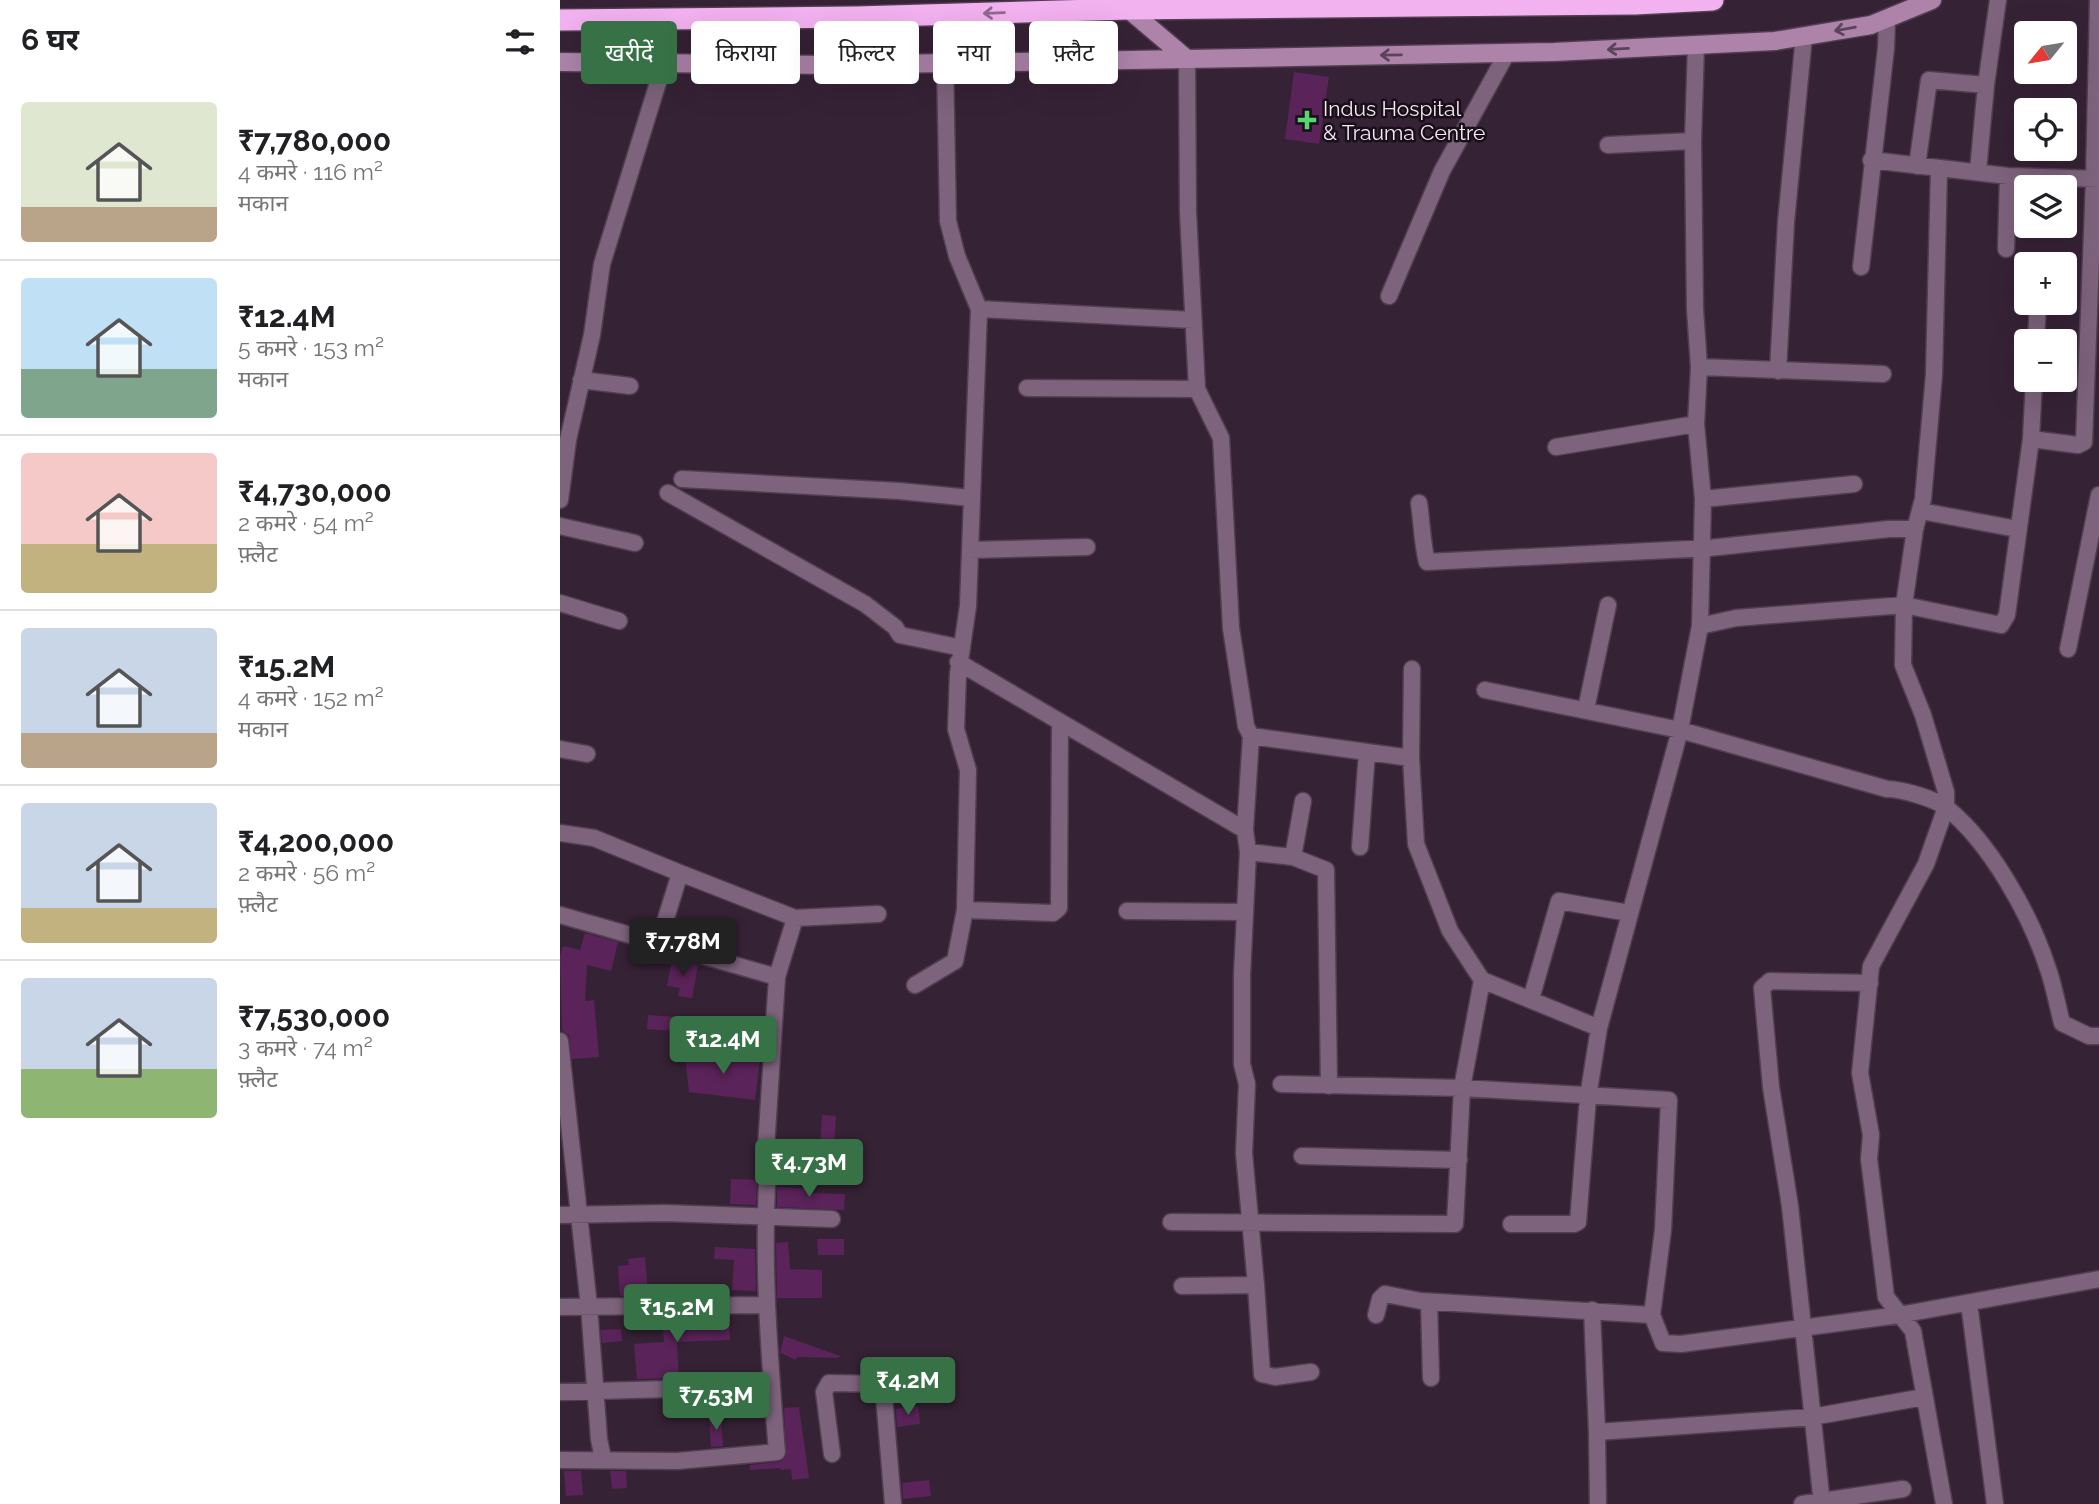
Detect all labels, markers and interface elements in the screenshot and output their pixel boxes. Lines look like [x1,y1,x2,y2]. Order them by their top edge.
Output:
one-way arrow [983,7,1006,20]
chip: खरीदें [581,21,677,84]
chip: किराया [691,21,800,84]
chip: फ़िल्टर [814,21,919,84]
chip: नया [933,21,1015,84]
chip: फ़्लैट [1029,21,1118,84]
north arrow [2014,21,2077,84]
map controls [2014,21,2077,392]
text: 6 घर [21,22,79,57]
icon: filters [501,23,539,61]
one-way arrow [1834,23,1857,36]
one-way arrow [1607,42,1630,55]
one-way arrow [1380,49,1403,62]
place label: Indus Hospital & Trauma Centre [1323,96,1485,145]
button: locate [2014,98,2077,161]
marker: Indus Hospital & Trauma Centre [1297,110,1317,130]
text: ₹7,780,000 [238,123,391,158]
icon: home [77,130,161,214]
text: 4 कमरे · 116 m² [238,158,383,185]
button: layers [2014,175,2077,238]
text: मकान [238,189,288,216]
button: + [2014,252,2077,315]
text: ₹12.4M [238,299,336,334]
icon: home [77,306,161,390]
button: − [2014,329,2077,392]
text: 5 कमरे · 153 m² [238,334,384,361]
text: मकान [238,365,288,392]
text: ₹4,730,000 [238,474,392,509]
icon: home [77,481,161,565]
text: 2 कमरे · 54 m² [238,509,374,536]
text: फ़्लैट [238,540,278,567]
text: ₹15.2M [238,649,335,684]
icon: home [77,656,161,740]
text: 4 कमरे · 152 m² [238,684,384,711]
text: मकान [238,715,288,742]
text: ₹4,200,000 [238,824,394,859]
icon: home [77,831,161,915]
text: 2 कमरे · 56 m² [238,859,375,886]
text: फ़्लैट [238,890,278,917]
pin: ₹7.78M [626,918,740,978]
text: ₹7.78M [645,927,721,954]
text: ₹7,530,000 [238,999,390,1034]
icon: home [77,1006,161,1090]
pin: ₹12.4M [666,1016,780,1076]
text: ₹12.4M [686,1025,760,1052]
text: 3 कमरे · 74 m² [238,1034,373,1061]
text: फ़्लैट [238,1065,278,1092]
pin: ₹4.73M [752,1140,866,1199]
text: ₹4.73M [771,1148,847,1175]
pin: ₹15.2M [620,1284,734,1344]
text: ₹15.2M [640,1293,714,1320]
pin: ₹4.2M [859,1358,957,1417]
text: ₹4.2M [876,1366,940,1393]
pin: ₹7.53M [659,1372,773,1432]
text: ₹7.53M [679,1381,753,1408]

